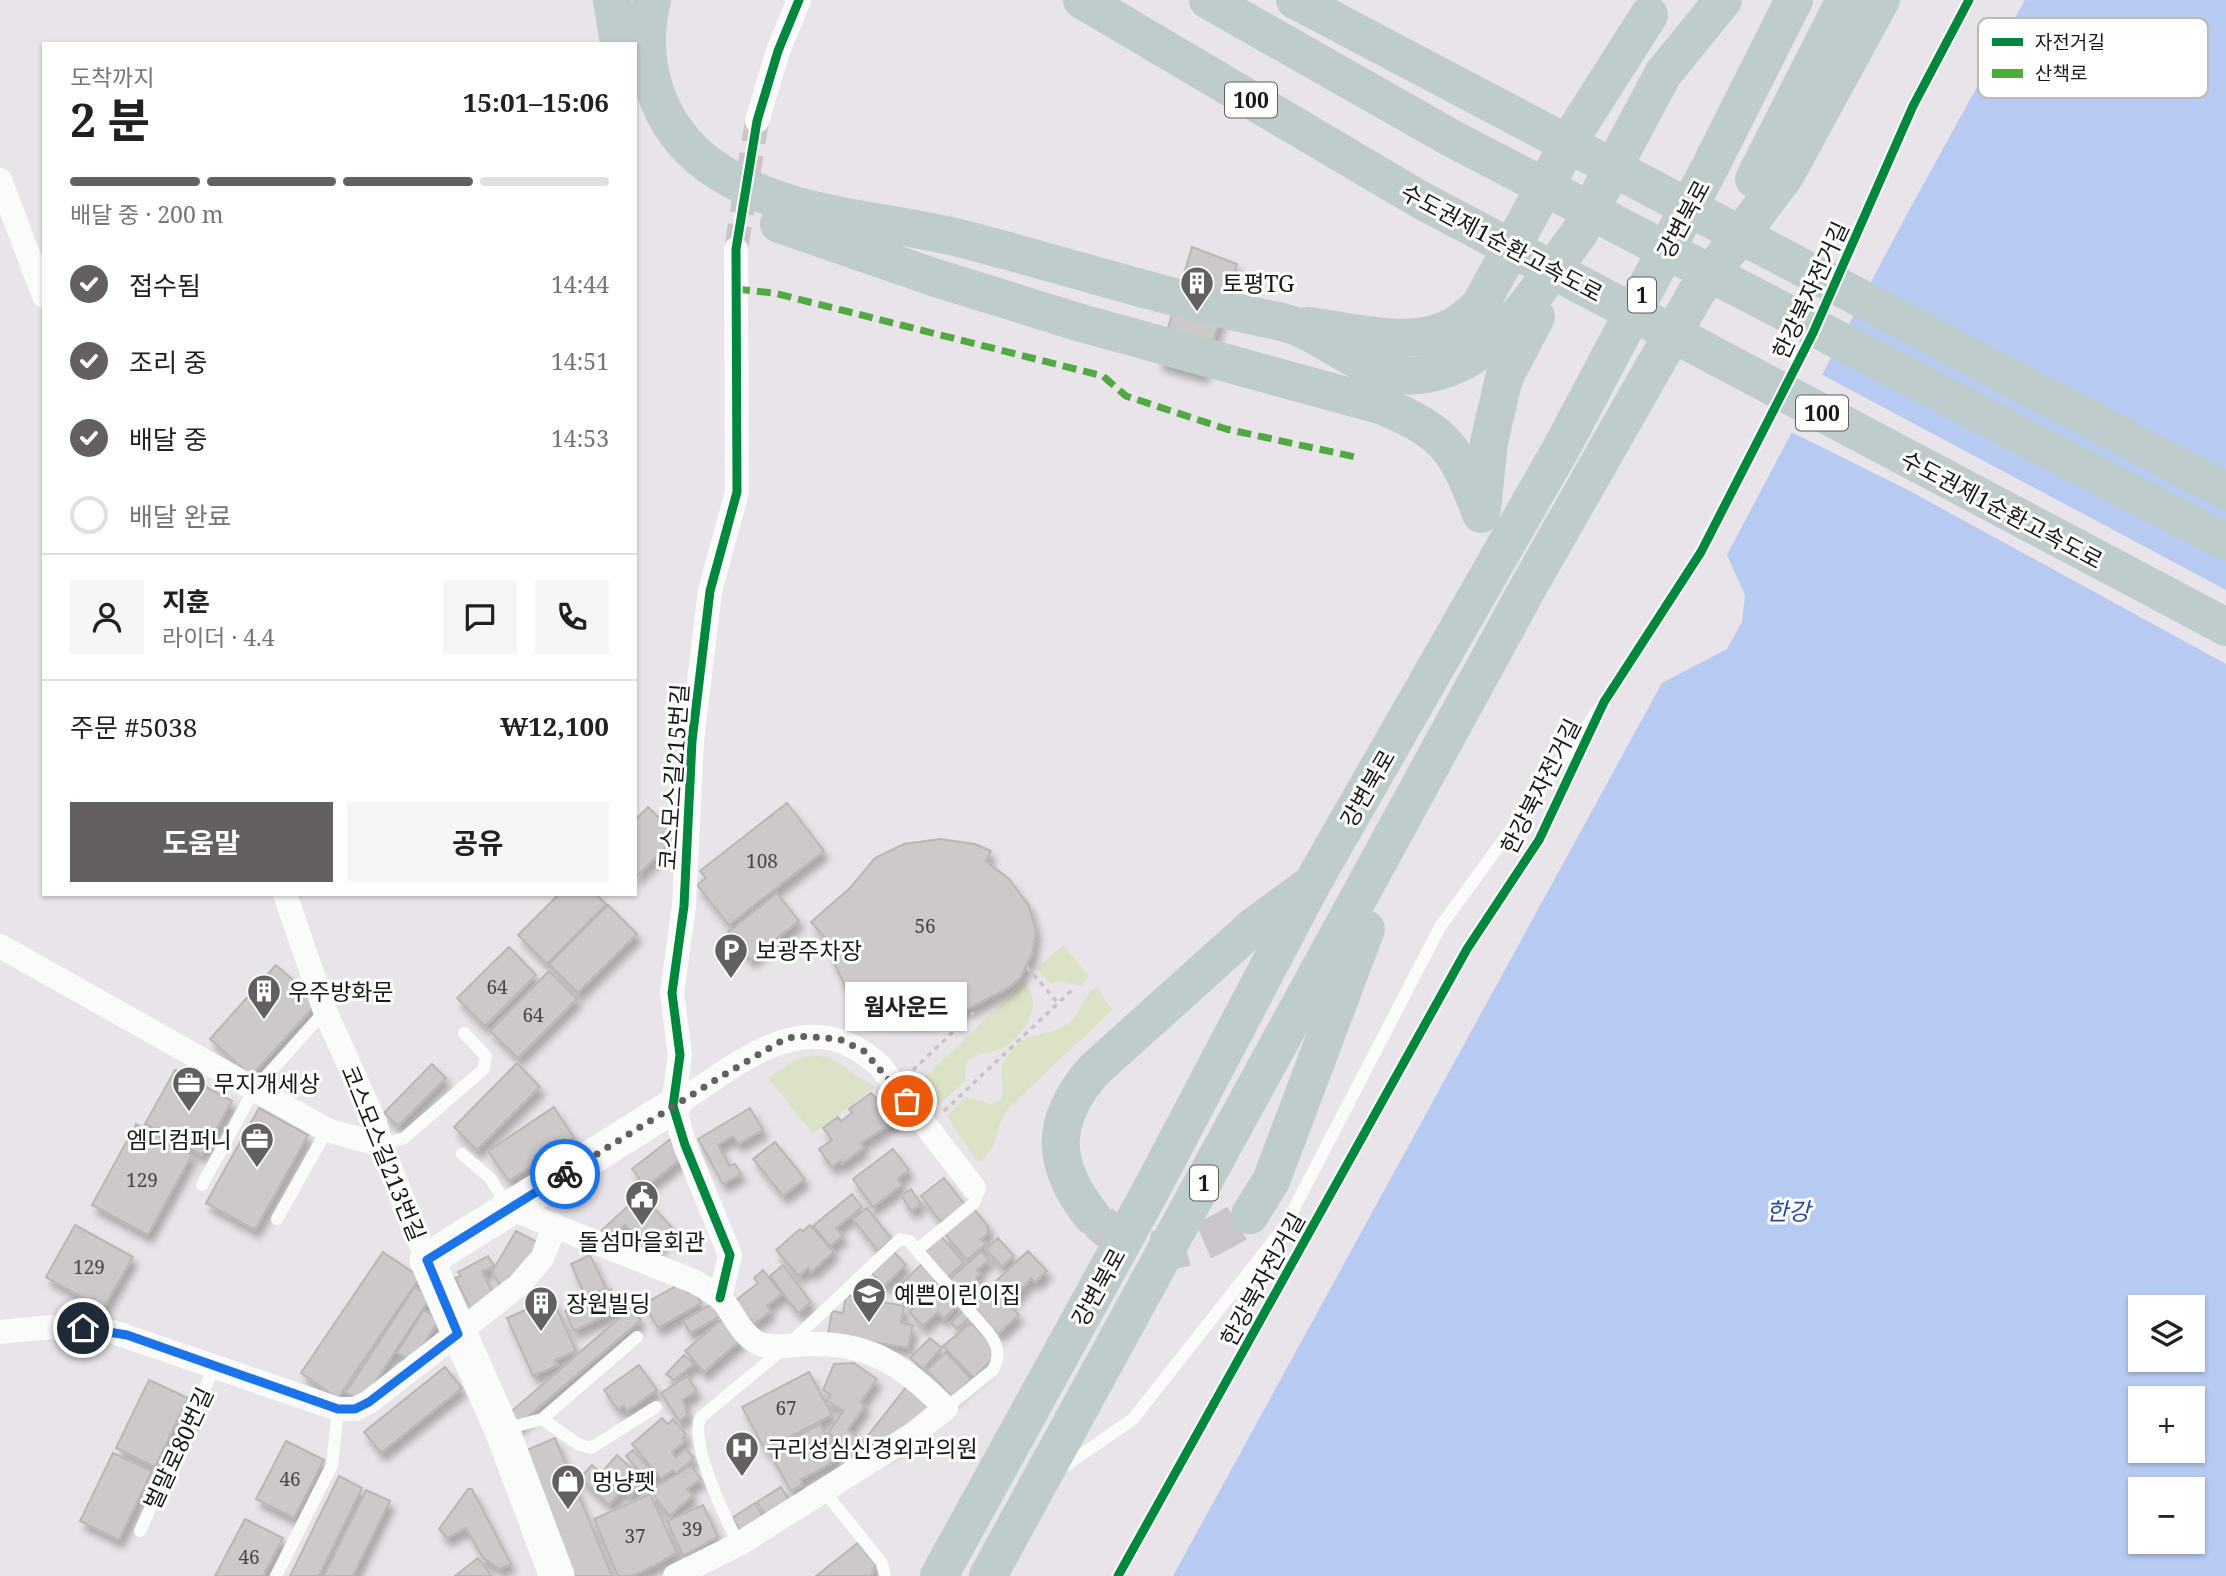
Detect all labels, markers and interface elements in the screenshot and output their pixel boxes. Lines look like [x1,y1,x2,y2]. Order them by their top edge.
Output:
legend [1978,18,2208,98]
text: 자전거길 [2035,29,2105,55]
text: 산책로 [2035,60,2087,86]
text: 도착까지 [70,61,155,93]
road number: 100 [1225,82,1277,118]
text: 15:01–15:06 [463,84,609,120]
text: 2 분 [70,88,150,150]
street label: 강변북로 [1649,174,1717,264]
street label: 수도권제1순환고속도로 [1395,175,1609,309]
text: 배달 중 · 200 m [70,198,223,230]
street label: 한강북자전거길 [1764,216,1856,364]
building icon: 토평TG [1178,264,1216,313]
icon: check [70,265,108,303]
text: 접수됨 [129,267,201,303]
place label: 토평TG [1222,267,1294,299]
text: 14:44 [551,268,609,300]
road number: 1 [1628,278,1656,312]
icon: check [70,342,108,380]
text: 조리 중 [129,344,208,380]
text: 14:51 [551,345,609,377]
road number: 100 [1796,396,1848,430]
icon: check [70,419,108,457]
text: 배달 중 [129,421,208,457]
text: 14:53 [551,422,609,454]
street label: 수도권제1순환고속도로 [1895,442,2109,576]
text: 배달 완료 [129,498,231,534]
button: person [70,580,144,654]
button: chat [443,580,517,654]
button: phone [535,580,609,654]
text: 지훈 [162,583,210,619]
text: 라이더 · 4.4 [162,621,275,653]
street label: 코스모스길215번길 [651,683,695,871]
text: ₩12,100 [500,708,609,744]
text: 주문 #5038 [70,709,197,745]
street label: 한강북자전거길 [1492,713,1588,859]
street label: 강변북로 [1332,743,1402,833]
button: 도움말 [70,802,333,882]
button: 공유 [347,802,609,882]
house number: 108 [746,848,778,874]
house number: 56 [914,913,936,939]
parking icon: 보광주차장 [712,931,750,980]
place label: 보광주차장 [756,934,862,966]
building icon: 우주방화문 [245,972,283,1021]
house number: 64 [486,974,508,1000]
place label: 우주방화문 [288,975,394,1007]
callout: 웜사운드 [846,982,968,1031]
text: 웜사운드 [864,990,948,1022]
house number: 64 [522,1002,544,1028]
street label: 코스모스길213번길 [334,1060,434,1246]
office icon: 무지개세상 [170,1064,208,1113]
place label: 무지개세상 [214,1067,320,1099]
pin [877,1071,937,1131]
icon: bag [888,1082,926,1120]
office icon: 엠디컴퍼니 [238,1120,276,1169]
place label: 엠디컴퍼니 [126,1123,232,1155]
courier [530,1139,600,1209]
icon: bike [546,1155,584,1193]
road number: 1 [1190,1166,1218,1200]
house number: 129 [126,1167,158,1193]
public building icon: 돌섬마을회관 [623,1178,661,1227]
water label: 한강 [1766,1194,1813,1227]
street label: 한강북자전거길 [1212,1206,1312,1352]
place label: 돌섬마을회관 [579,1225,705,1257]
street label: 강변북로 [1063,1242,1133,1332]
house number: 129 [73,1254,105,1280]
school or university icon: 예쁜이린이집 [850,1275,888,1324]
place label: 예쁜이린이집 [894,1278,1021,1310]
building icon: 장원빌딩 [522,1284,560,1333]
place label: 장원빌딩 [566,1287,651,1319]
map controls [2128,1295,2205,1554]
button: layers [2128,1295,2205,1372]
pin [53,1298,113,1358]
icon: home [64,1309,102,1347]
street label: 벌말로80번길 [136,1382,220,1514]
button: + [2128,1386,2205,1463]
house number: 67 [775,1395,797,1421]
hospital icon: 구리성심신경외과의원 [723,1429,761,1478]
place label: 구리성심신경외과의원 [766,1432,978,1464]
shop icon: 멍냥펫 [549,1462,587,1511]
place label: 멍냥펫 [592,1465,655,1497]
house number: 46 [279,1466,301,1492]
button: − [2128,1477,2205,1554]
house number: 39 [681,1516,703,1542]
house number: 37 [624,1523,646,1549]
house number: 46 [238,1544,260,1570]

